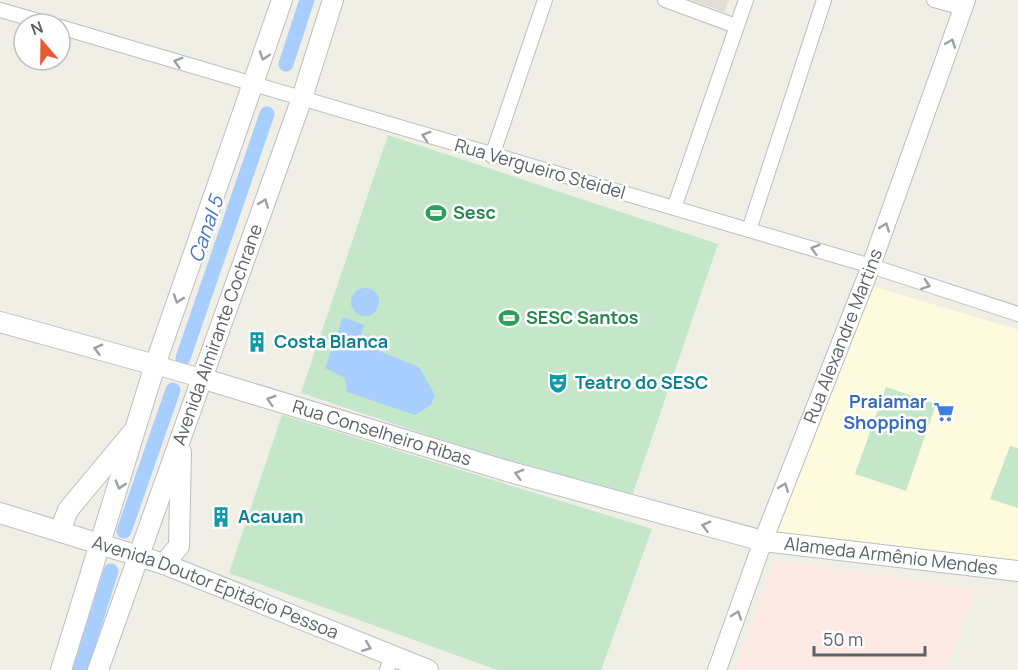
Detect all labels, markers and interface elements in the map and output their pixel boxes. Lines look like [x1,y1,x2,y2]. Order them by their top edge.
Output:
north arrow [12,12,72,72]
text: N [28,16,46,40]
one-way arrow [943,38,956,49]
one-way arrow [259,50,271,61]
one-way arrow [173,57,184,69]
one-way arrow [421,131,432,143]
street label: Rua Vergueiro Steidel [452,132,629,204]
water label: Canal 5 [182,190,230,266]
one-way arrow [256,198,269,209]
place label: Sesc [453,200,496,224]
sports icon: Sesc [424,201,448,225]
street label: Avenida Almirante Cochrane [166,220,267,448]
one-way arrow [878,222,890,233]
one-way arrow [810,244,821,256]
street label: Rua Alexandre Martins [797,245,887,427]
one-way arrow [920,277,931,290]
one-way arrow [172,293,185,304]
place label: SESC Santos [526,305,639,329]
sports icon: SESC Santos [497,306,521,330]
place label: Costa Blanca [274,329,388,353]
building icon: Costa Blanca [245,330,269,354]
one-way arrow [94,344,104,356]
place label: Teatro do SESC [575,370,708,394]
theatre icon: Teatro do SESC [546,371,570,395]
place label: Praiamar Shopping [843,389,927,434]
street label: Rua Conselheiro Ribas [290,394,474,470]
one-way arrow [267,395,277,407]
supermarket icon: Praiamar Shopping [932,400,956,424]
one-way arrow [514,469,524,481]
one-way arrow [115,479,127,490]
one-way arrow [777,482,789,493]
place label: Acauan [238,504,304,528]
building icon: Acauan [209,505,233,529]
one-way arrow [702,521,712,533]
street label: Avenida Doutor Epitácio Pessoa [90,529,342,644]
street label: Alameda Armênio Mendes [783,531,999,580]
one-way arrow [729,610,742,621]
scale bar [814,619,925,657]
text: 50 m [823,627,863,651]
one-way arrow [361,640,372,652]

